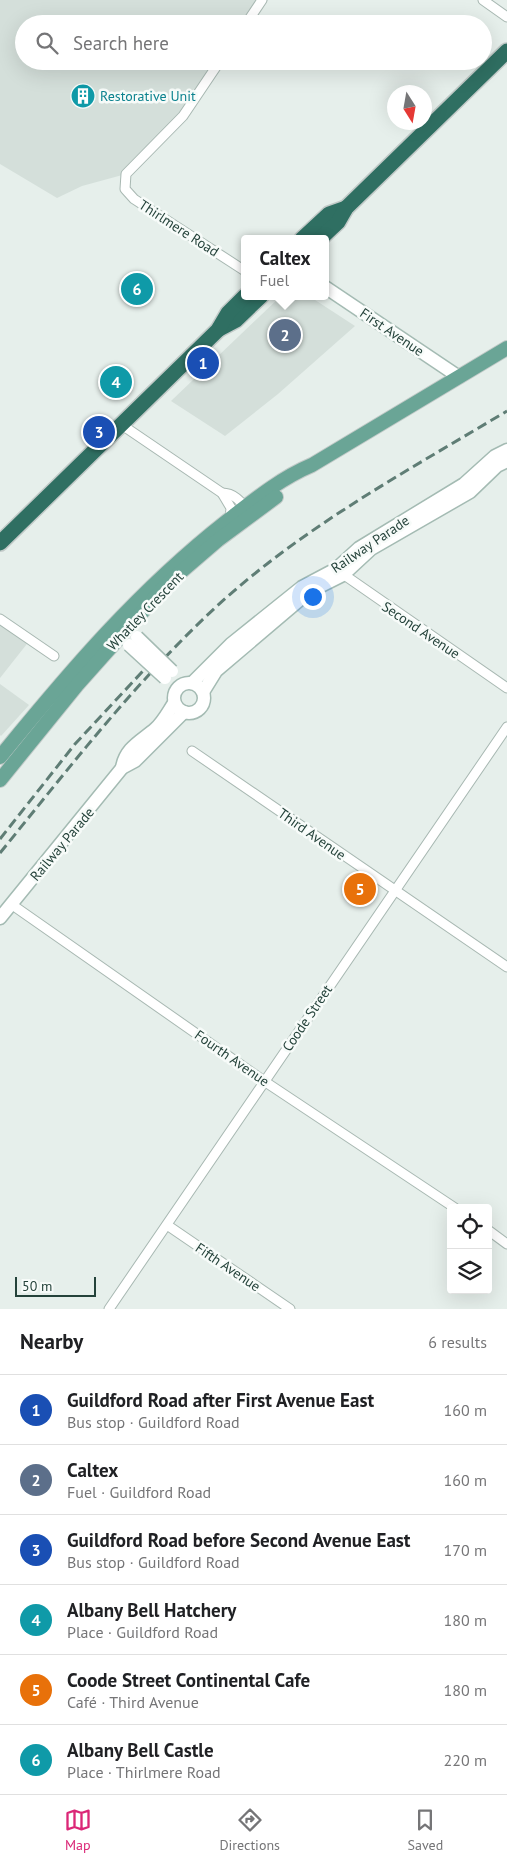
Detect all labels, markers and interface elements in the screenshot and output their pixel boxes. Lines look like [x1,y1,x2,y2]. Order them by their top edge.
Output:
search box [15,15,492,70]
icon: search [33,29,61,57]
text: Search here [73,31,169,55]
building icon: Restorative Unit [70,83,96,109]
north arrow [387,85,432,130]
place label: Restorative Unit [100,87,196,105]
street label: Thirlmere Road [136,195,222,261]
popup [241,235,329,300]
text: Caltex [259,246,311,270]
pin: 6 [121,270,153,308]
text: Fuel [259,270,289,290]
street label: First Avenue [357,304,427,360]
pin: 2 [269,316,301,354]
pin: 1 [187,344,219,382]
pin: 4 [100,363,132,401]
pin: 3 [83,413,115,451]
street label: Railway Parade [327,511,413,577]
street label: Whatley Crescent [103,568,187,654]
your location [300,584,326,610]
street label: Second Avenue [379,597,463,663]
street label: Railway Parade [26,804,98,884]
street label: Third Avenue [275,804,349,864]
pin: 5 [344,870,376,908]
street label: Coode Street [278,981,336,1055]
street label: Fourth Avenue [191,1026,273,1090]
map controls [447,1204,492,1294]
button: locate [447,1204,492,1249]
street label: Fifth Avenue [192,1239,264,1295]
button: layers [447,1249,492,1294]
scale bar [15,1274,96,1297]
text: 50 m [22,1277,52,1295]
text: Nearby [20,1328,83,1355]
text: 6 results [428,1332,487,1352]
text: Guildford Road after First Avenue East [67,1388,374,1412]
text: 1 [31,1400,41,1420]
text: 160 m [444,1400,487,1420]
text: Bus stop · Guildford Road [67,1412,240,1432]
text: Caltex [67,1458,118,1482]
text: 2 [31,1470,41,1490]
text: 160 m [444,1470,487,1490]
text: Fuel · Guildford Road [67,1482,211,1502]
text: Guildford Road before Second Avenue East [67,1528,410,1552]
text: 3 [31,1540,41,1560]
text: 170 m [444,1540,487,1560]
text: Bus stop · Guildford Road [67,1552,240,1572]
text: Albany Bell Hatchery [67,1598,236,1622]
text: 4 [31,1610,41,1630]
text: 180 m [444,1610,487,1630]
text: Place · Guildford Road [67,1622,218,1642]
text: Coode Street Continental Cafe [67,1668,310,1692]
text: 5 [31,1680,41,1700]
text: 180 m [444,1680,487,1700]
text: Café · Third Avenue [67,1692,199,1712]
text: Albany Bell Castle [67,1738,214,1762]
text: 6 [31,1750,41,1770]
text: 220 m [444,1750,487,1770]
text: Place · Thirlmere Road [67,1762,221,1782]
tab: Map [64,1806,92,1854]
tab: Directions [219,1806,280,1854]
tab: Saved [408,1806,443,1854]

